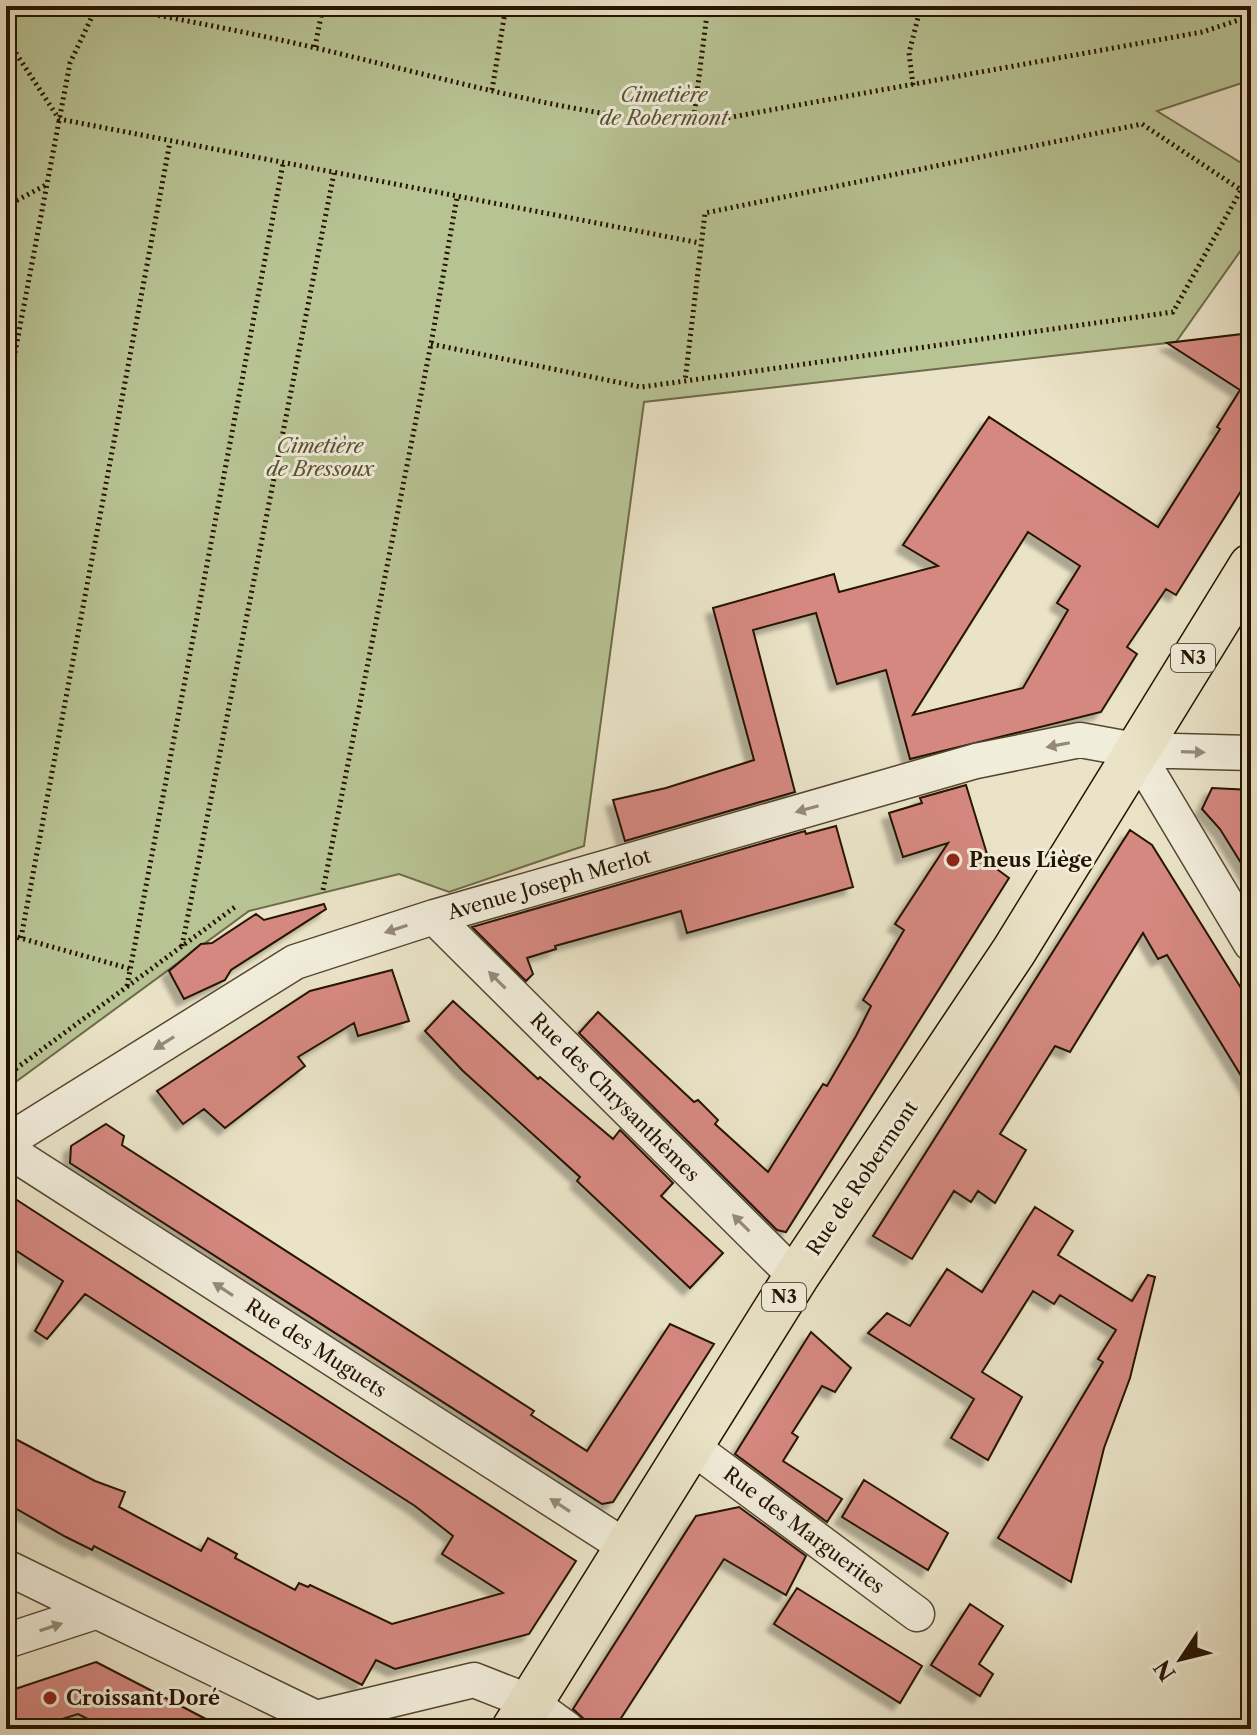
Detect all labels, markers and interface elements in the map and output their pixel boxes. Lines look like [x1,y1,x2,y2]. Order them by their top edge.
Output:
park label: Cimetière de Robermont [600,83,729,130]
park label: Cimetière de Bressoux [266,434,375,481]
road number: N3 [1171,644,1215,672]
one-way arrow [1045,739,1070,751]
one-way arrow [1181,746,1206,759]
one-way arrow [794,804,819,816]
street label: Avenue Joseph Merlot [444,843,653,925]
place label: Pneus Liège [969,848,1092,872]
marker: Pneus Liège [944,851,962,869]
one-way arrow [383,924,407,936]
one-way arrow [488,971,507,990]
street label: Rue des Chrysanthèmes [526,1008,704,1186]
one-way arrow [153,1036,175,1050]
street label: Rue de Robermont [801,1096,923,1260]
one-way arrow [732,1214,751,1232]
one-way arrow [213,1281,234,1296]
road number: N3 [762,1283,806,1311]
street label: Rue des Muguets [241,1294,391,1402]
street label: Rue des Marguerites [719,1462,889,1598]
one-way arrow [549,1498,571,1513]
north arrow [1141,1619,1221,1699]
one-way arrow [39,1620,63,1632]
text: N [1148,1655,1182,1686]
place label: Croissant Doré [66,1686,220,1710]
marker: Croissant Doré [41,1689,59,1707]

